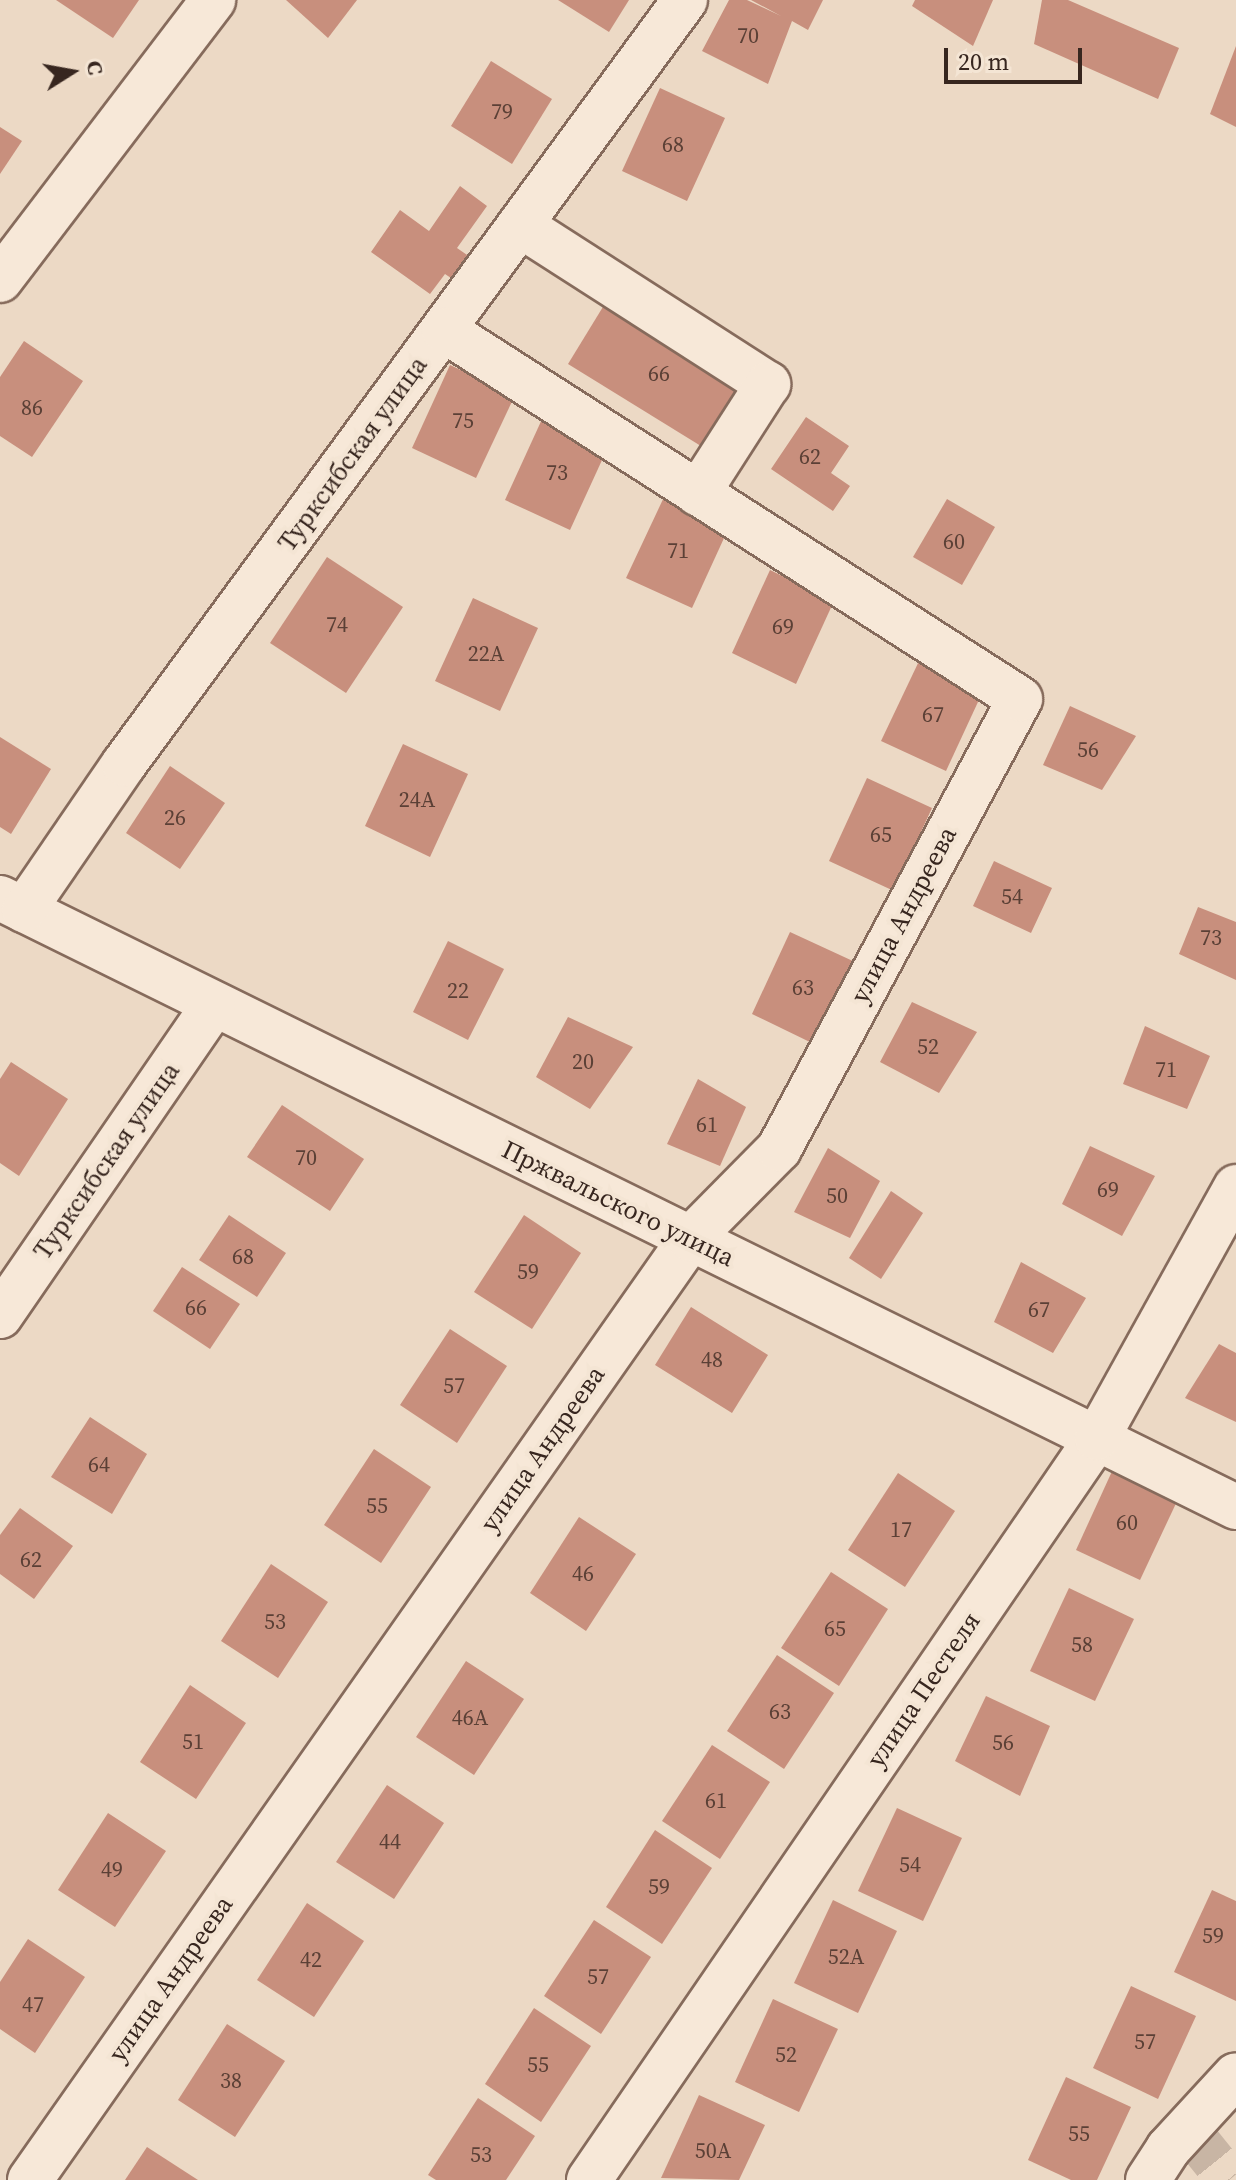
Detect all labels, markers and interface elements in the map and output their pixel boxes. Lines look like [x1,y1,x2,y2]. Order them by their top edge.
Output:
house number: 70 [737,23,759,49]
north arrow [32,32,112,112]
scale bar [948,32,1086,82]
text: 20 m [958,45,1009,78]
text: С [80,58,112,77]
house number: 79 [491,99,513,125]
house number: 68 [662,132,684,158]
street label: Турксибская улица [272,350,434,558]
house number: 66 [648,361,670,387]
house number: 86 [21,395,43,421]
house number: 75 [452,408,474,434]
house number: 62 [799,444,821,470]
house number: 73 [546,460,568,486]
house number: 60 [943,529,965,555]
house number: 71 [667,538,689,564]
house number: 74 [326,612,348,638]
house number: 69 [772,614,794,640]
house number: 22А [468,641,504,667]
house number: 67 [922,702,944,728]
house number: 56 [1077,737,1099,763]
house number: 24А [399,787,435,813]
house number: 26 [164,805,186,831]
street label: улица Андреева [844,821,964,1009]
house number: 65 [870,822,892,848]
house number: 54 [1001,884,1023,910]
house number: 73 [1200,925,1222,951]
house number: 63 [792,975,814,1001]
house number: 22 [447,978,469,1004]
house number: 52 [917,1034,939,1060]
house number: 20 [572,1049,594,1075]
street label: Турксибская улица [27,1056,187,1266]
house number: 71 [1155,1057,1177,1083]
house number: 61 [696,1112,718,1138]
street label: Пржвальского улица [497,1134,739,1274]
house number: 70 [295,1145,317,1171]
house number: 69 [1097,1177,1119,1203]
house number: 50 [826,1183,848,1209]
house number: 68 [232,1244,254,1270]
house number: 59 [517,1259,539,1285]
house number: 66 [185,1295,207,1321]
house number: 67 [1028,1297,1050,1323]
house number: 48 [701,1347,723,1373]
street label: улица Андреева [474,1360,612,1538]
house number: 57 [443,1373,465,1399]
house number: 64 [88,1452,110,1478]
house number: 55 [366,1493,388,1519]
house number: 60 [1116,1510,1138,1536]
house number: 17 [890,1517,912,1543]
house number: 62 [20,1547,42,1573]
house number: 46 [572,1561,594,1587]
street label: улица Пестеля [861,1607,987,1773]
house number: 53 [264,1609,286,1635]
house number: 65 [824,1616,846,1642]
house number: 58 [1071,1632,1093,1658]
house number: 63 [769,1699,791,1725]
house number: 46А [452,1705,488,1731]
house number: 51 [182,1729,204,1755]
house number: 56 [992,1730,1014,1756]
house number: 61 [705,1788,727,1814]
house number: 44 [379,1829,401,1855]
house number: 54 [899,1852,921,1878]
house number: 49 [101,1857,123,1883]
house number: 59 [648,1874,670,1900]
street label: улица Андреева [102,1890,240,2068]
house number: 59 [1202,1923,1224,1949]
house number: 52А [828,1944,864,1970]
house number: 42 [300,1947,322,1973]
house number: 57 [587,1964,609,1990]
house number: 47 [22,1992,44,2018]
house number: 57 [1134,2029,1156,2055]
house number: 52 [775,2042,797,2068]
house number: 55 [527,2052,549,2078]
house number: 38 [220,2068,242,2094]
house number: 55 [1068,2121,1090,2147]
house number: 50А [695,2138,731,2164]
house number: 53 [470,2142,492,2168]

